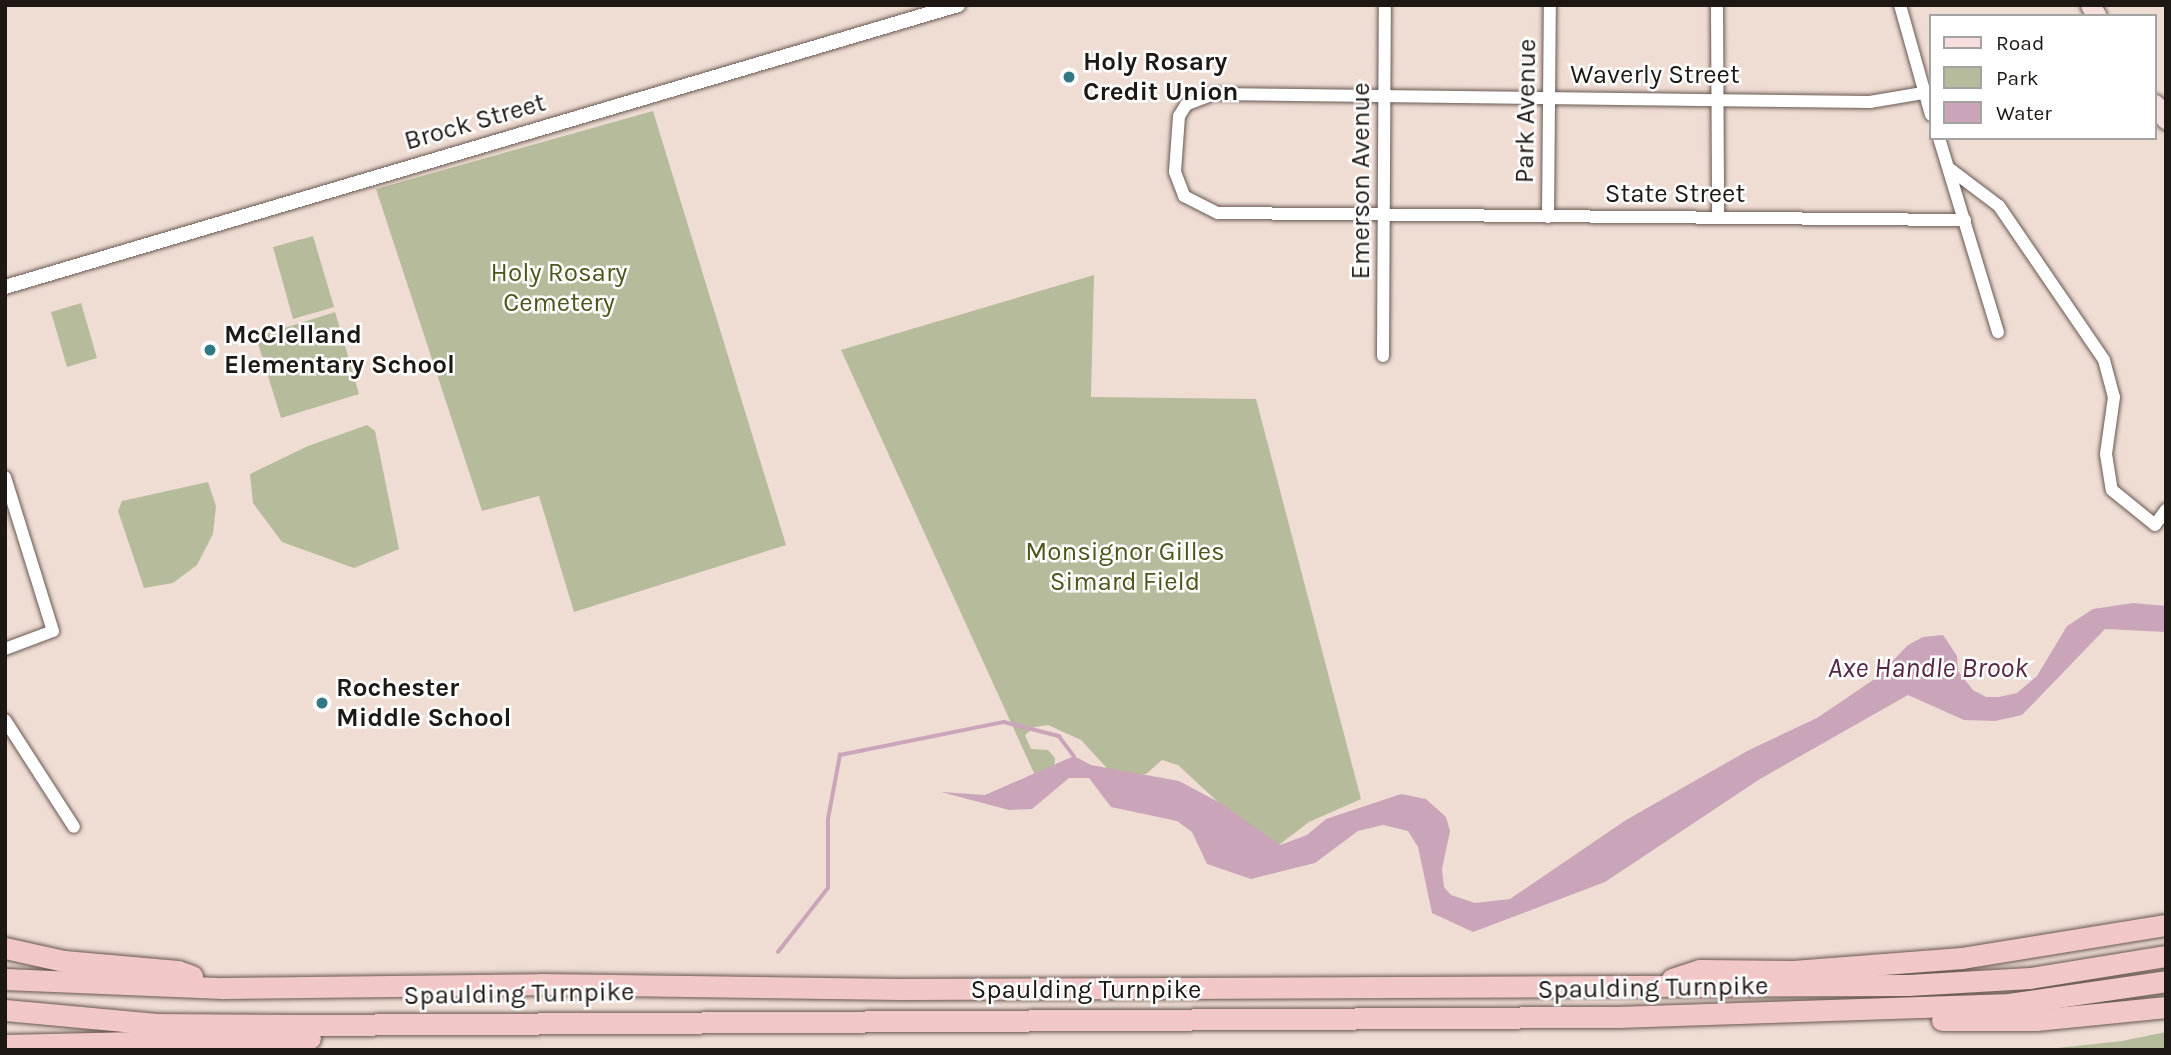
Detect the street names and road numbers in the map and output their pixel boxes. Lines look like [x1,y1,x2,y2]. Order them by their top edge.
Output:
street label: Park Avenue [1509,38,1543,184]
street label: Waverly Street [1570,59,1740,91]
street label: Emerson Avenue [1345,83,1377,279]
street label: Brock Street [401,87,549,157]
street label: State Street [1605,178,1745,210]
street label: Spaulding Turnpike [1537,970,1769,1006]
street label: Spaulding Turnpike [971,974,1201,1006]
street label: Spaulding Turnpike [403,976,635,1012]

